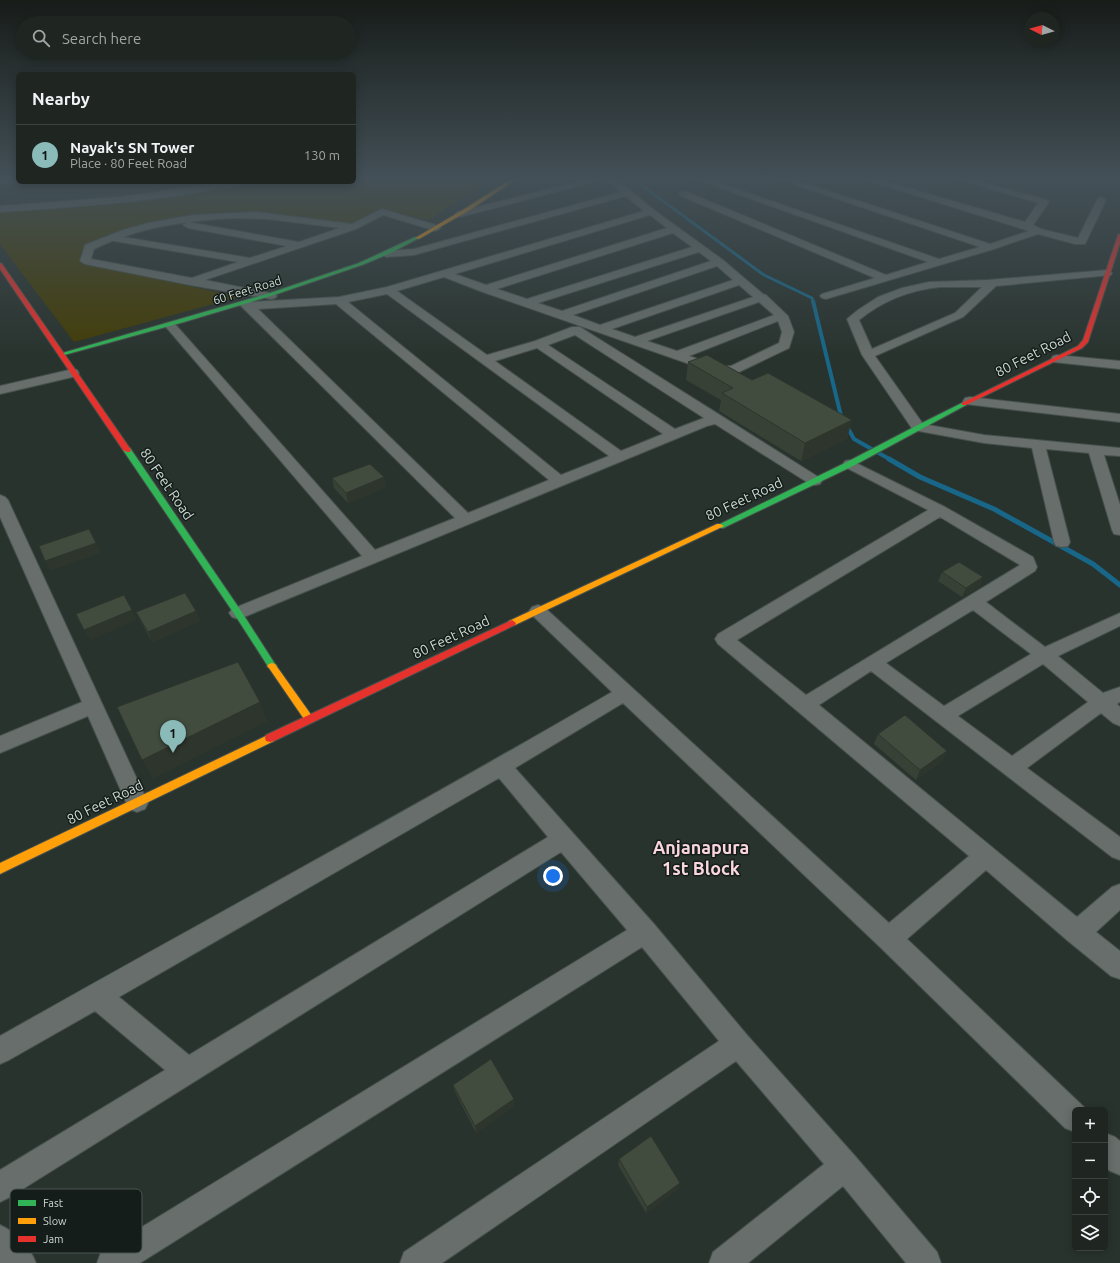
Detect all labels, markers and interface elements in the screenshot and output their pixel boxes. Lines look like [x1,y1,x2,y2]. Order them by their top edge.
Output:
north arrow [1024,12,1060,48]
search box [16,16,356,60]
icon: search [30,27,52,49]
text: Search here [62,30,141,47]
text: Nearby [32,89,90,108]
text: Nayak's SN Tower [70,139,194,156]
text: 1 [41,148,49,162]
text: 130 m [304,148,340,162]
text: Place · 80 Feet Road [70,156,187,170]
street label: 60 Feet Road [211,273,283,307]
street label: 80 Feet Road [992,328,1074,380]
street label: 80 Feet Road [137,445,197,523]
street label: 80 Feet Road [703,474,785,524]
street label: 80 Feet Road [410,612,492,662]
pin: 1 [160,720,186,753]
street label: 80 Feet Road [64,777,146,827]
district label: Anjanapura 1st Block [653,837,749,878]
your location [543,866,563,886]
map controls [1072,1107,1108,1251]
button: + [1072,1107,1108,1143]
button: − [1072,1143,1108,1179]
button: locate [1072,1179,1108,1215]
legend [10,1189,142,1253]
text: Fast [43,1197,64,1209]
text: Slow [43,1215,67,1227]
button: layers [1072,1215,1108,1251]
text: Jam [43,1233,64,1245]

